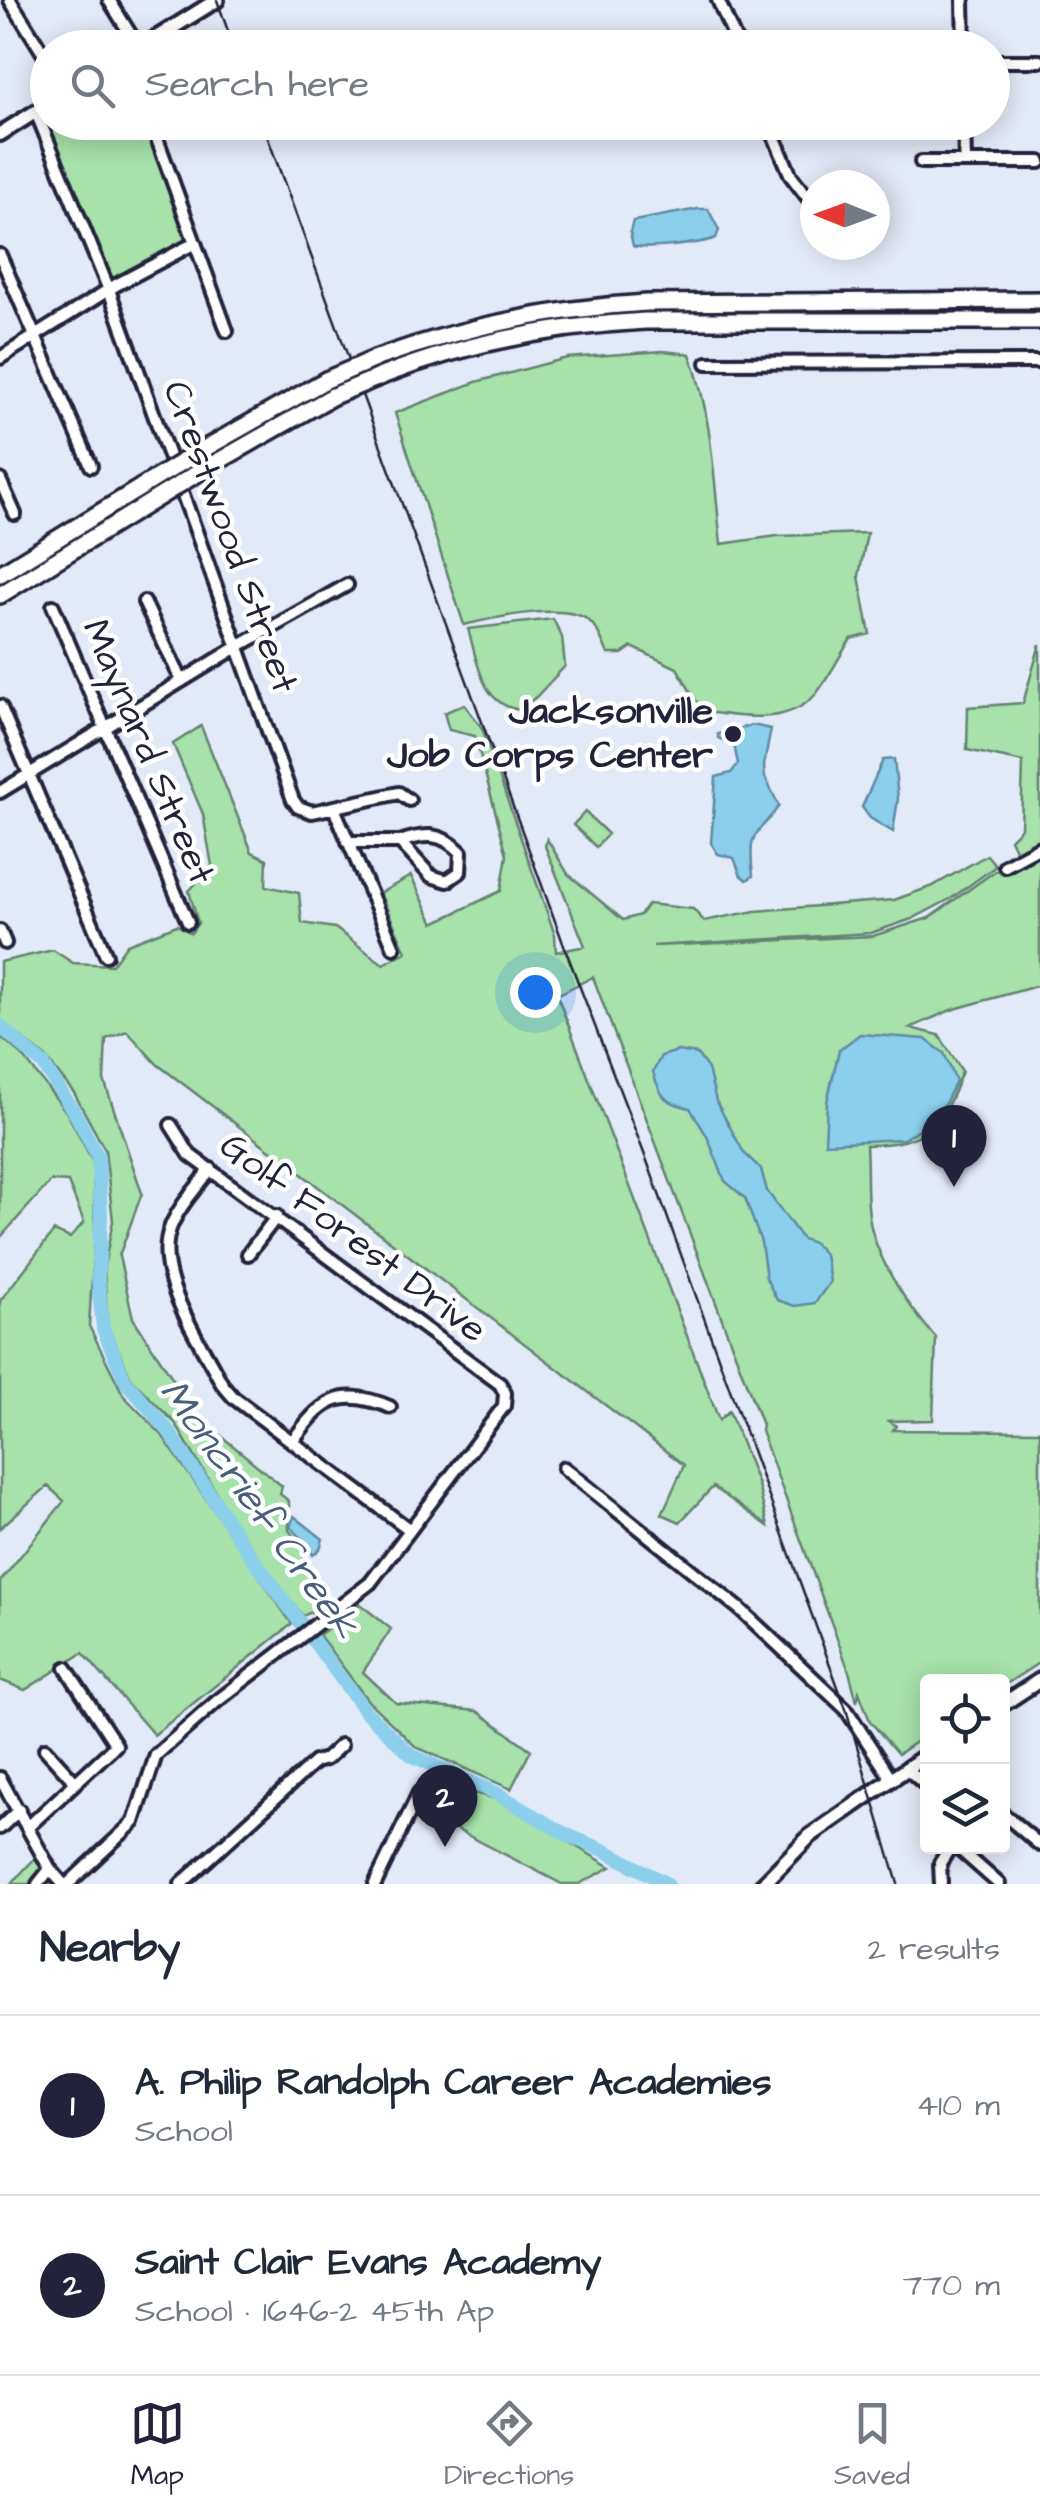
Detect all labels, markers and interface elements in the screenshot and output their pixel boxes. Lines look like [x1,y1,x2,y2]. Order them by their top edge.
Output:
search box [30,30,1010,140]
icon: search [65,58,120,113]
text: Search here [145,59,369,111]
north arrow [800,170,890,260]
street label: Crestwood Street [149,374,311,700]
street label: Maynard Street [68,612,227,893]
place label: Jacksonville Job Corps Center [386,686,713,783]
marker: Jacksonville Job Corps Center [722,723,744,745]
your location [510,967,561,1018]
pin: 1 [922,1104,986,1187]
street label: Golf Forest Drive [209,1120,497,1356]
water label: Moncrief Creek [146,1368,373,1651]
map controls [920,1674,1010,1854]
button: locate [920,1674,1010,1764]
pin: 2 [412,1764,478,1847]
button: layers [920,1764,1010,1854]
text: Nearby [40,1920,180,1978]
text: 2 results [868,1927,1000,1972]
text: A. Philip Randolph Career Academies [135,2057,771,2109]
text: 1 [70,2083,75,2128]
text: 410 m [916,2083,1000,2128]
text: School [135,2109,233,2154]
text: Saint Clair Evans Academy [135,2237,601,2289]
text: 2 [63,2263,82,2308]
text: 770 m [903,2263,1000,2308]
text: School · 1646-2 45th Ap [135,2289,494,2334]
tab: Map [130,2396,185,2495]
tab: Directions [444,2396,574,2495]
tab: Saved [834,2396,910,2495]

